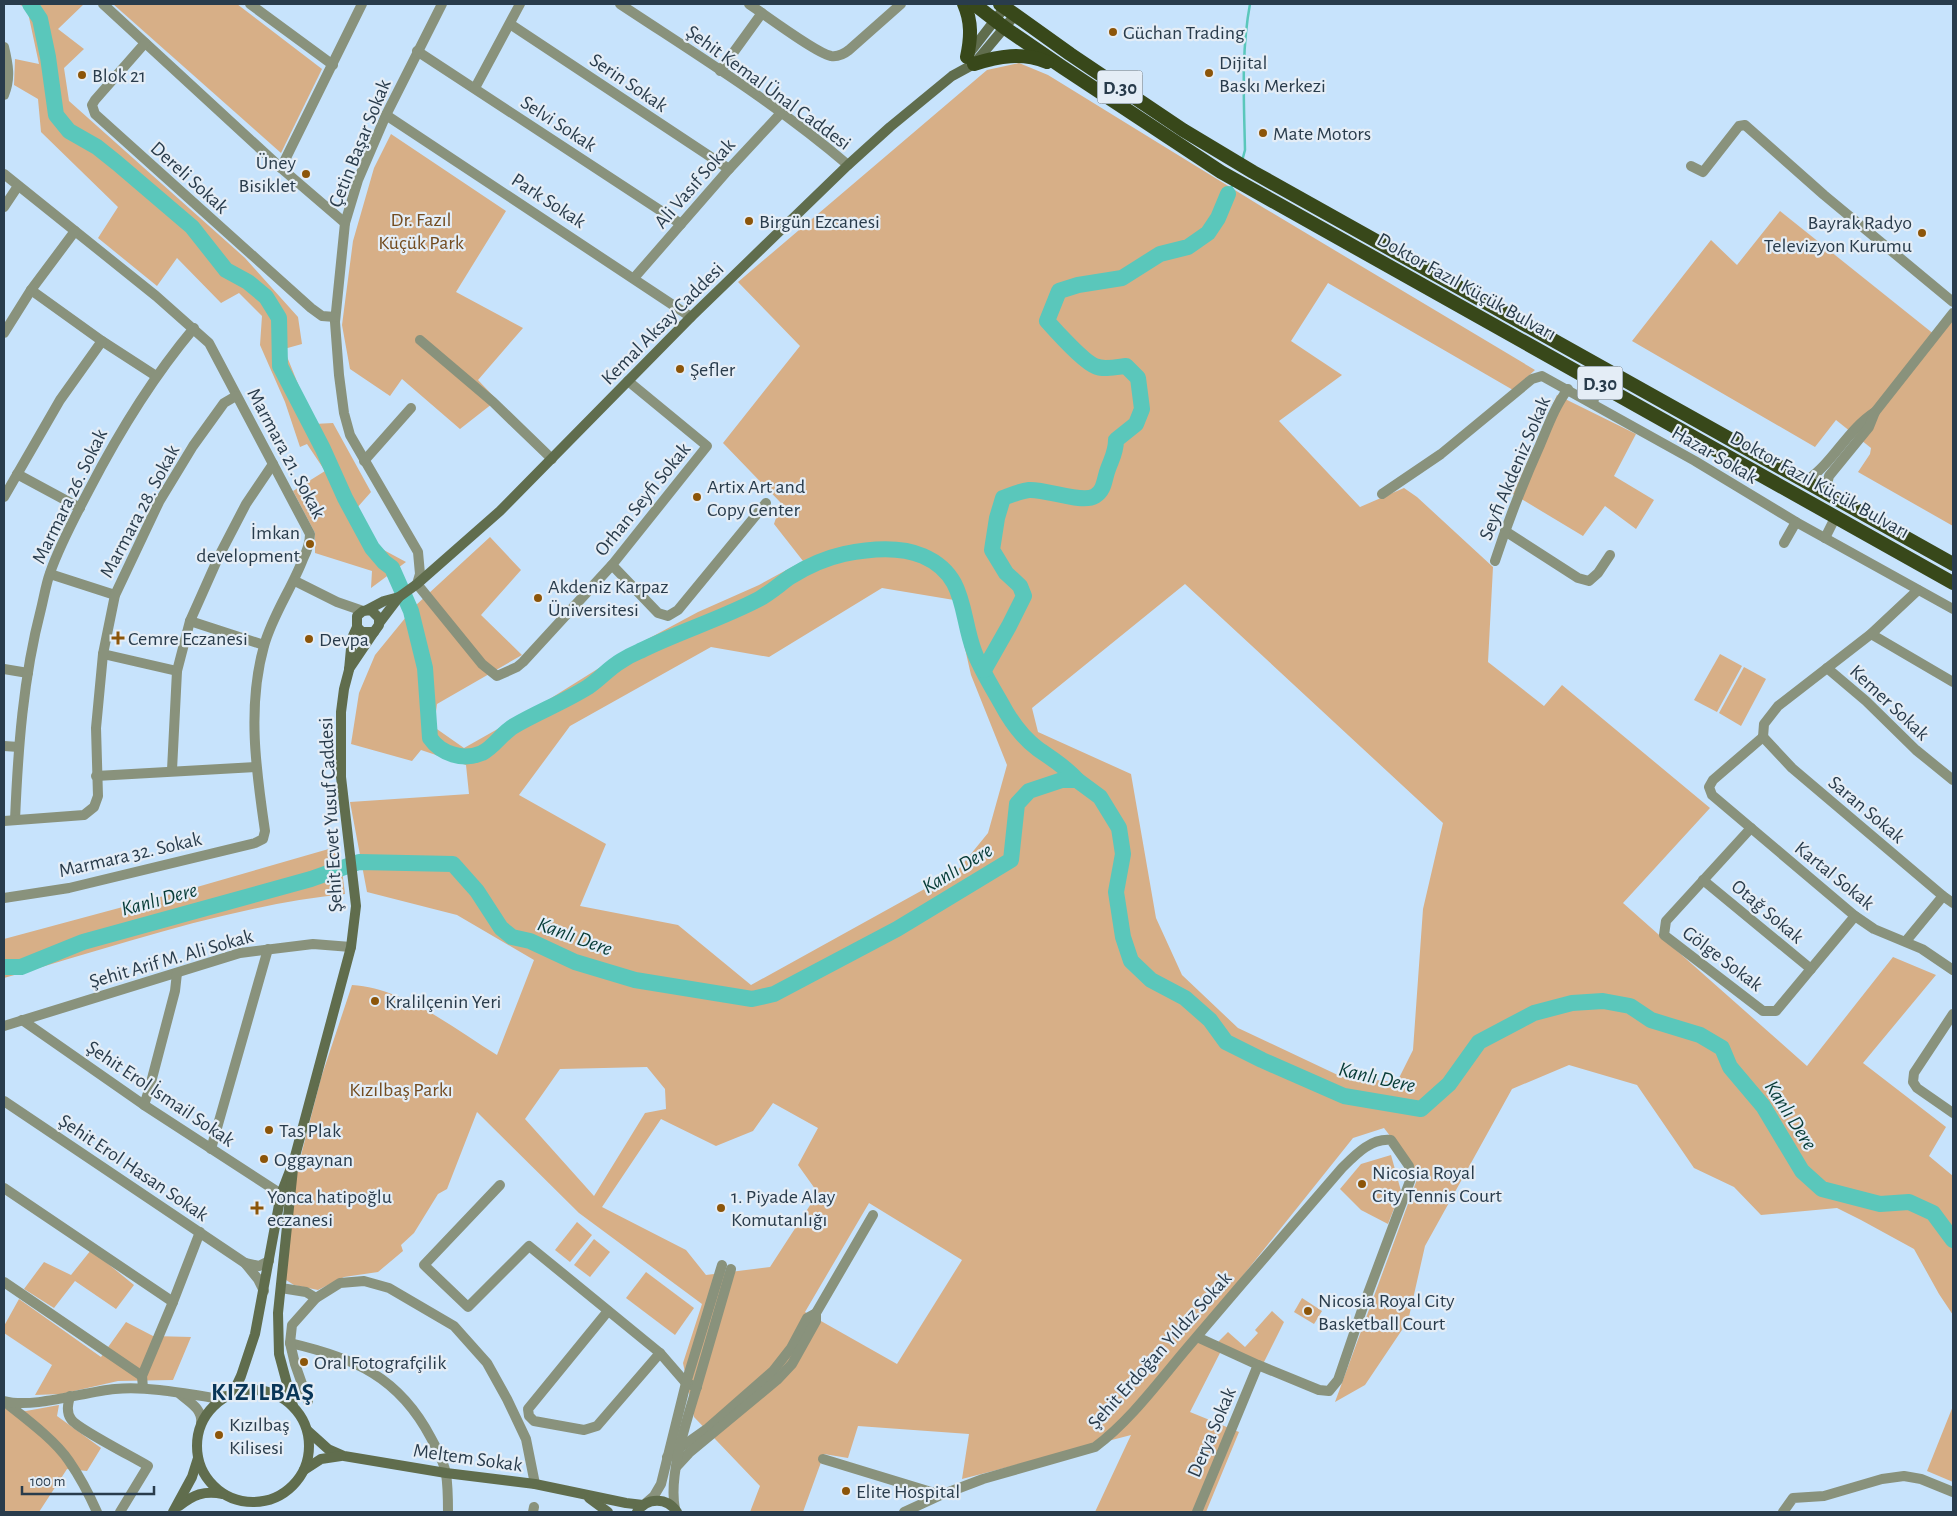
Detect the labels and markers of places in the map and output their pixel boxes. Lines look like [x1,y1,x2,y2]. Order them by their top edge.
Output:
place label: Güchan Trading [1123,23,1245,43]
marker: Güchan Trading [1107,26,1119,38]
place label: Dijital Baskı Merkezi [1219,53,1326,96]
place label: Blok 21 [92,66,146,86]
marker: Dijital Baskı Merkezi [1203,67,1215,79]
marker: Blok 21 [76,69,88,81]
place label: Mate Motors [1273,124,1371,144]
marker: Mate Motors [1257,127,1269,139]
place label: Üney Bisiklet [239,153,297,196]
marker: Üney Bisiklet [300,168,312,180]
place label: Birgün Ezcanesi [759,212,880,232]
place label: Bayrak Radyo Televizyon Kurumu [1764,213,1912,256]
marker: Birgün Ezcanesi [743,215,755,227]
marker: Bayrak Radyo Televizyon Kurumu [1916,227,1928,239]
place label: Şefler [690,360,736,380]
marker: Şefler [674,363,686,375]
place label: Artix Art and Copy Center [707,477,805,520]
marker: Artix Art and Copy Center [691,491,703,503]
place label: İmkan development [196,523,301,566]
marker: İmkan development [304,538,316,550]
place label: Akdeniz Karpaz Üniversitesi [548,577,669,620]
marker: Akdeniz Karpaz Üniversitesi [532,592,544,604]
place label: Cemre Eczanesi [128,629,248,649]
place label: Devpa [319,630,369,650]
marker: Cemre Eczanesi [112,632,124,644]
marker: Devpa [303,633,315,645]
place label: Kralilçenin Yeri [385,992,501,1012]
marker: Kralilçenin Yeri [369,995,381,1007]
place label: Tas Plak [279,1121,341,1141]
marker: Tas Plak [263,1124,275,1136]
place label: Oggaynan [274,1150,353,1170]
marker: Oggaynan [258,1153,270,1165]
place label: Nicosia Royal City Tennis Court [1372,1163,1502,1206]
marker: Nicosia Royal City Tennis Court [1356,1178,1368,1190]
place label: Yonca hatipoğlu eczanesi [267,1187,392,1230]
place label: 1. Piyade Alay Komutanlığı [731,1187,836,1230]
marker: Yonca hatipoğlu eczanesi [251,1202,263,1214]
marker: 1. Piyade Alay Komutanlığı [715,1202,727,1214]
place label: Nicosia Royal City Basketball Court [1318,1291,1455,1334]
marker: Nicosia Royal City Basketball Court [1302,1305,1314,1317]
place label: Oral Fotografçilik [314,1353,446,1373]
marker: Oral Fotografçilik [298,1356,310,1368]
place label: Kızılbaş Kilisesi [229,1415,290,1458]
marker: Kızılbaş Kilisesi [213,1429,225,1441]
place label: Elite Hospital [856,1482,960,1502]
marker: Elite Hospital [840,1485,852,1497]

